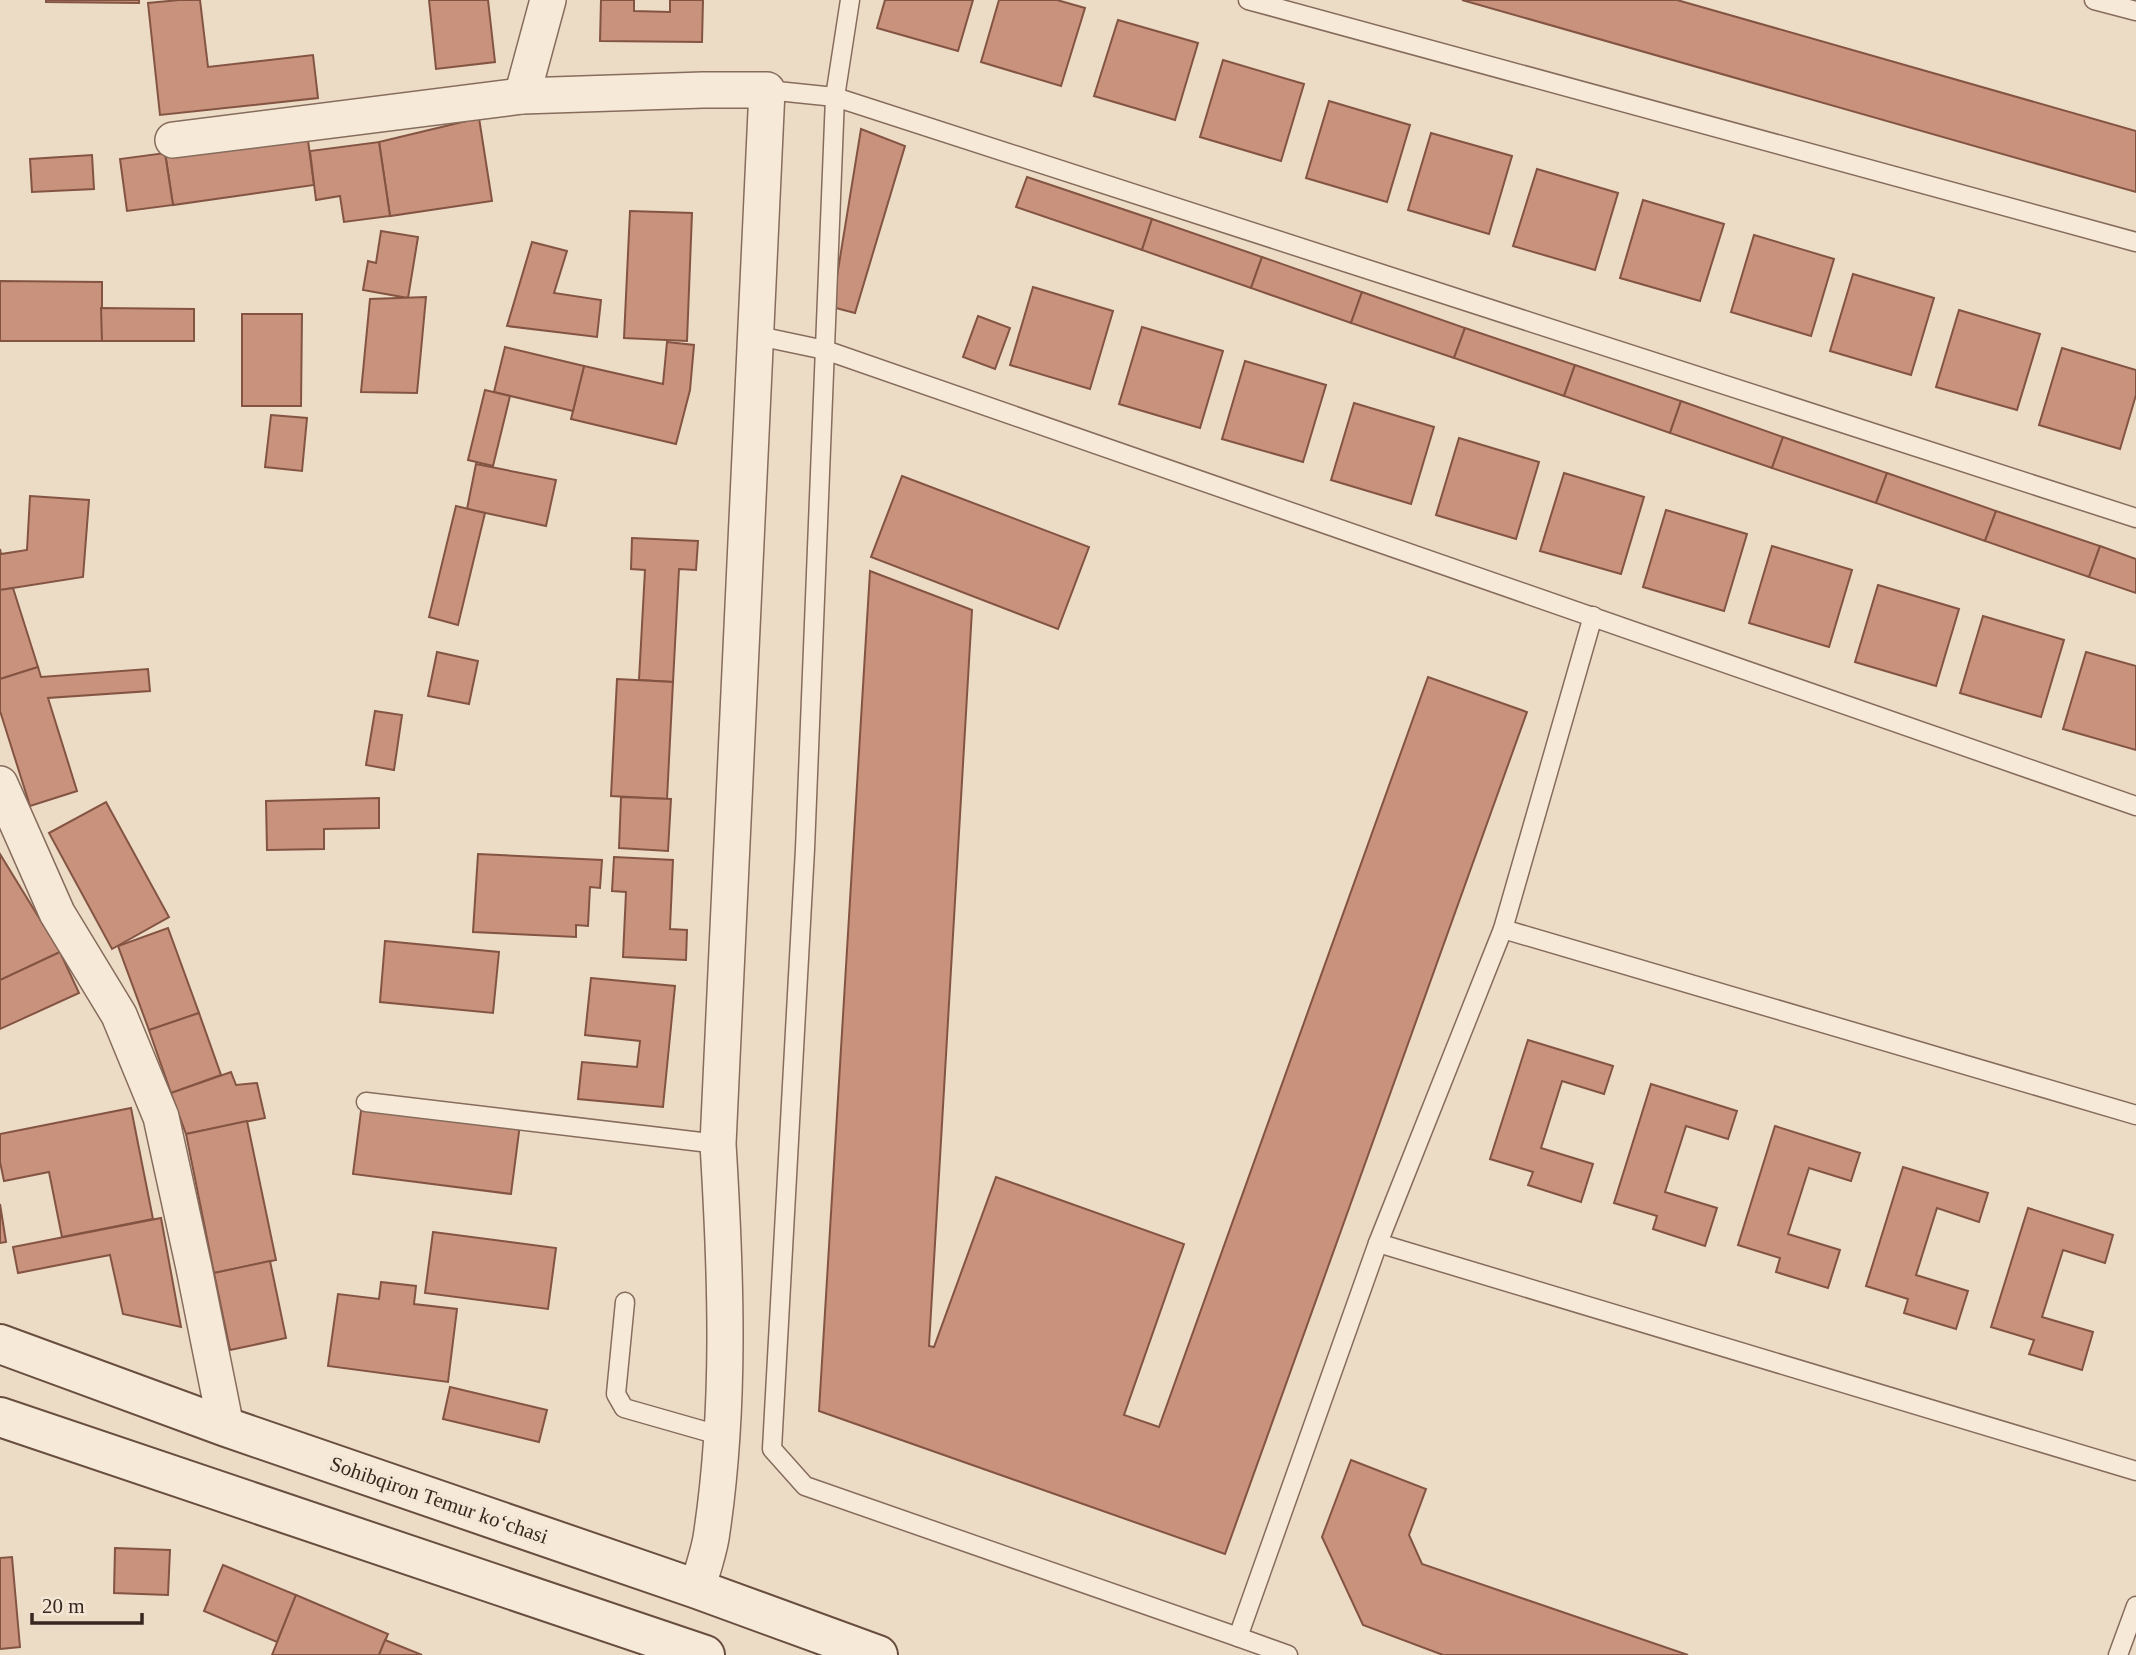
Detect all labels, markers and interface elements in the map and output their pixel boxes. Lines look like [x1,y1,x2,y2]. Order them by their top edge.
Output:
street label: Sohibqiron Temur koʻchasi [327,1451,551,1549]
scale bar [32,1582,142,1626]
text: 20 m [42,1594,85,1618]

